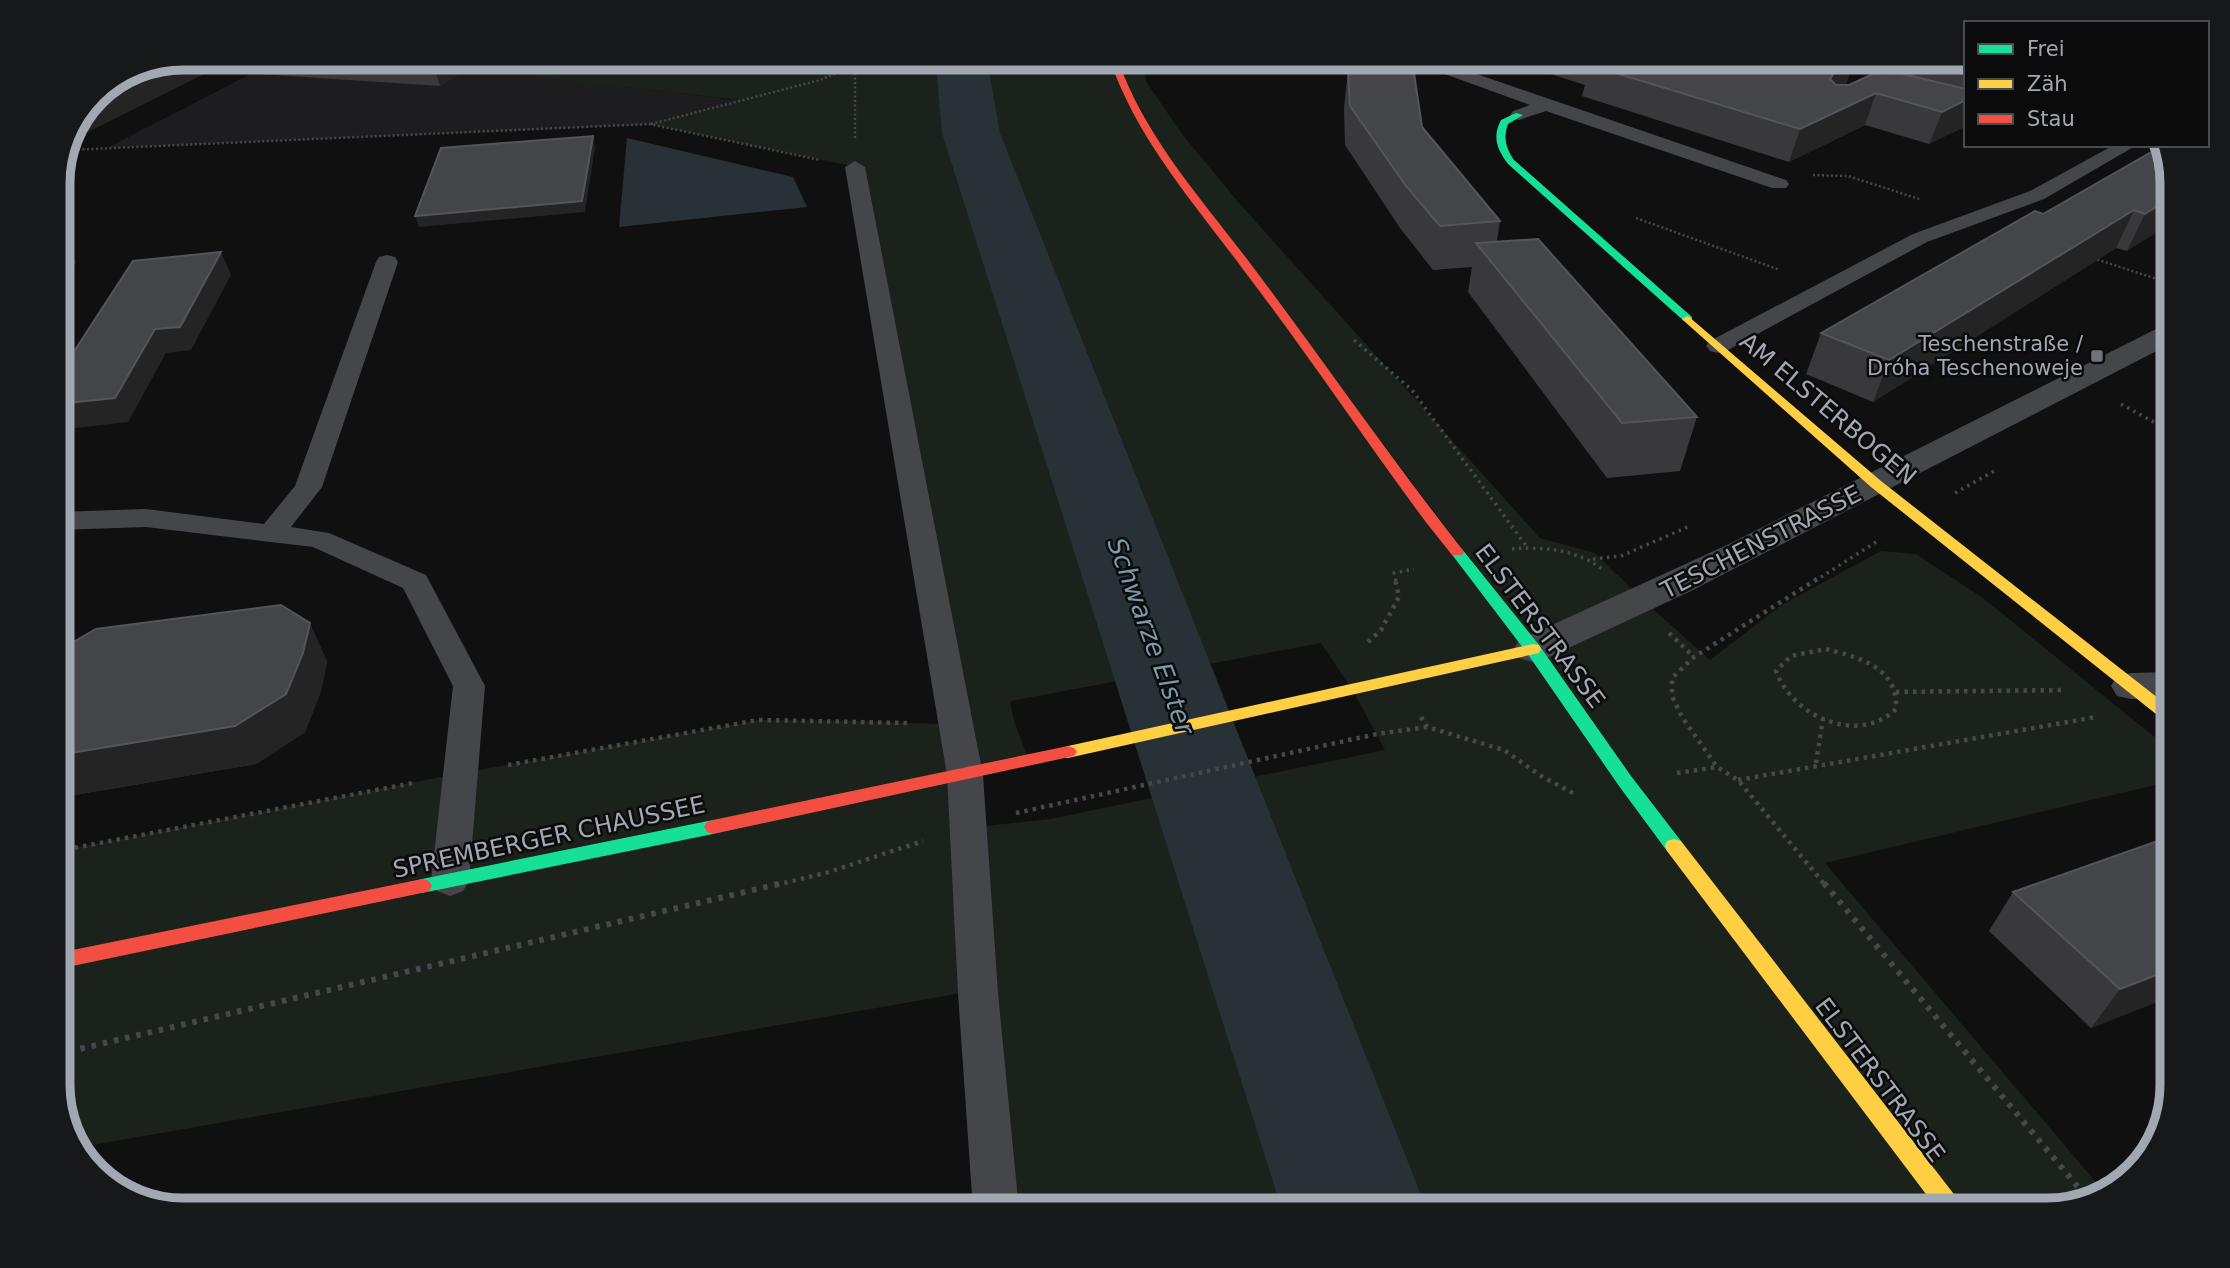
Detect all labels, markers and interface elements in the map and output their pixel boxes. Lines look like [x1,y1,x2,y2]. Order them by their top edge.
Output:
legend [1964,21,2209,147]
text: Frei [2027,37,2064,61]
text: Zäh [2027,72,2068,96]
text: Stau [2027,107,2075,131]
street label: AM ELSTERBOGEN [1734,327,1922,491]
place label: Teschenstraße / Dróha Teschenoweje [1867,332,2084,380]
marker: Teschenstraße / Dróha Teschenoweje [2089,348,2105,364]
street label: TESCHENSTRASSE [1655,479,1866,605]
water label: Schwarze Elster [1101,534,1201,741]
street label: ELSTERSTRASSE [1469,539,1611,713]
street label: SPREMBERGER CHAUSSEE [390,790,708,884]
street label: ELSTERSTRASSE [1809,993,1951,1167]

